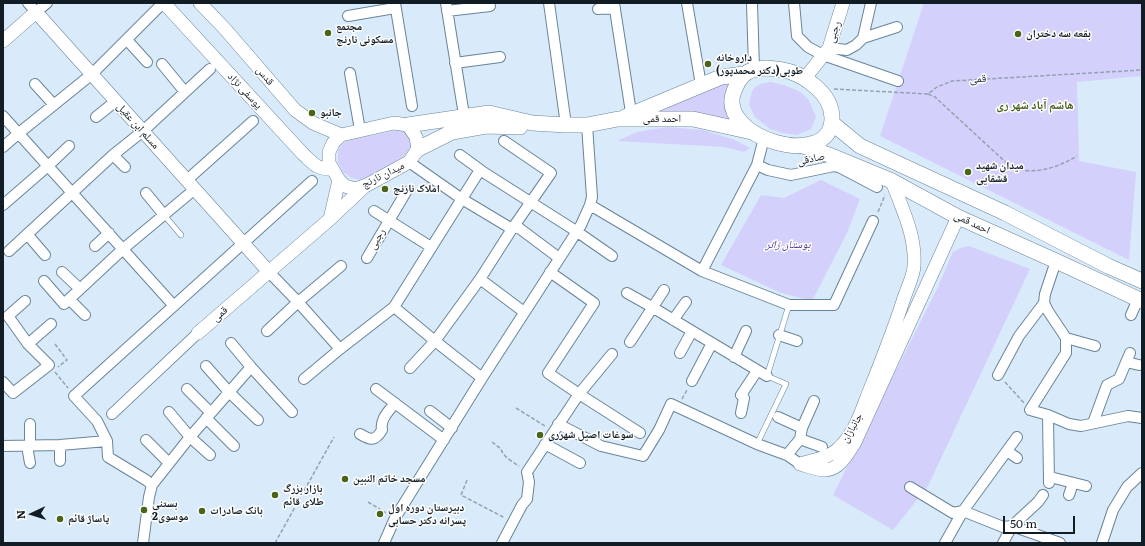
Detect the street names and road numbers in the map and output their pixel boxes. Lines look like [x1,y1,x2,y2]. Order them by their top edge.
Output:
street label: رجبی [824,19,844,45]
street label: قدس [253,64,277,88]
street label: یوسفی نژاد [225,70,265,112]
street label: قمی [969,72,987,86]
street label: مسلم ابن عقیل [114,100,162,152]
street label: احمد قمی [643,112,681,126]
street label: صادقی [796,150,826,168]
street label: میدان نارنج [359,159,407,191]
street label: احمد قمی [952,209,992,237]
street label: رجبی [366,226,388,252]
street label: قمی [209,304,231,324]
street label: جانبازان [838,411,866,445]

